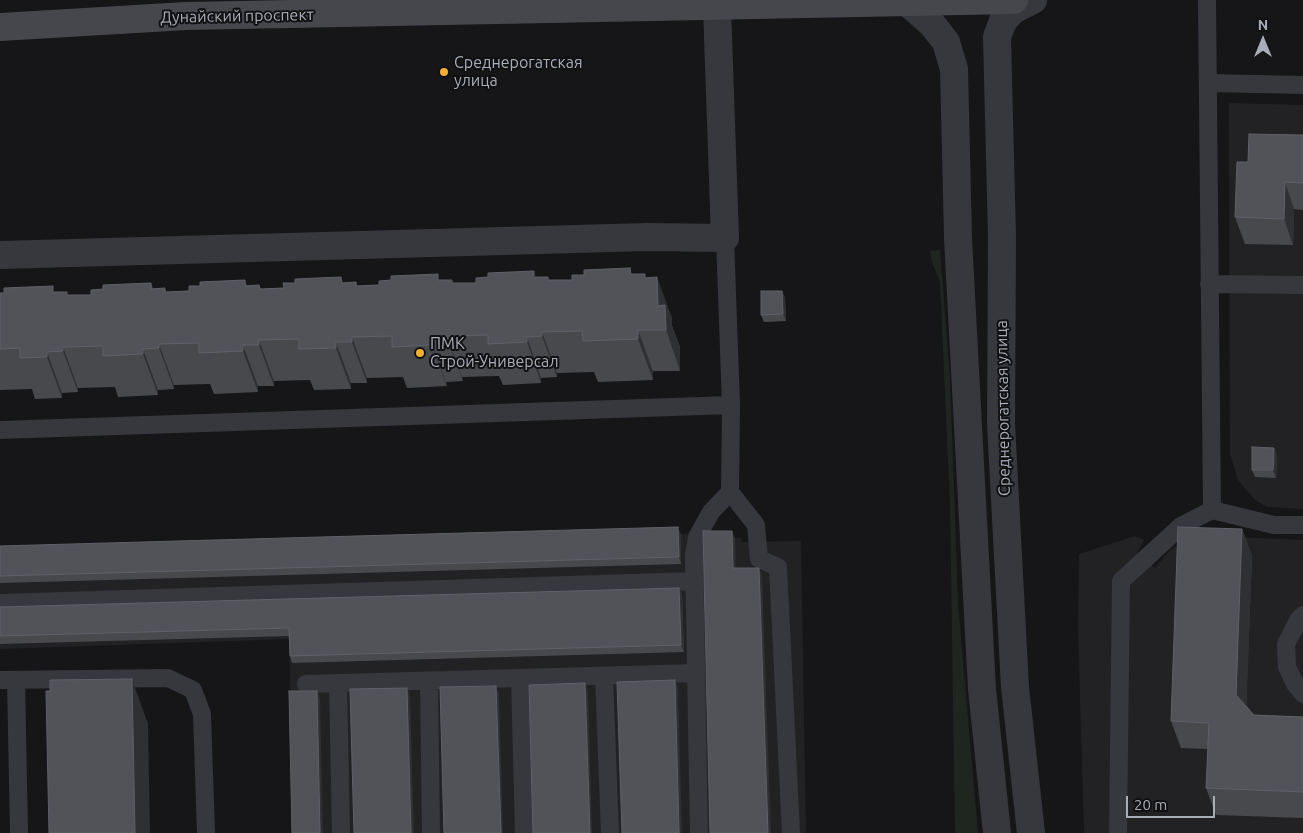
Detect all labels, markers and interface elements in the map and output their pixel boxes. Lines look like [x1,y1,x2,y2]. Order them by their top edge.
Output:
street label: Дунайский проспект [160,5,314,27]
north arrow [1238,15,1288,65]
text: N [1258,17,1268,33]
place label: Среднерогатская улица [454,53,583,91]
marker: Среднерогатская улица [438,66,450,78]
street label: Среднерогатская улица [992,320,1014,496]
place label: ПМК Строй-Универсал [430,334,559,372]
marker: ПМК Строй-Универсал [414,347,426,359]
scale bar [1128,786,1217,818]
text: 20 m [1134,796,1167,813]

